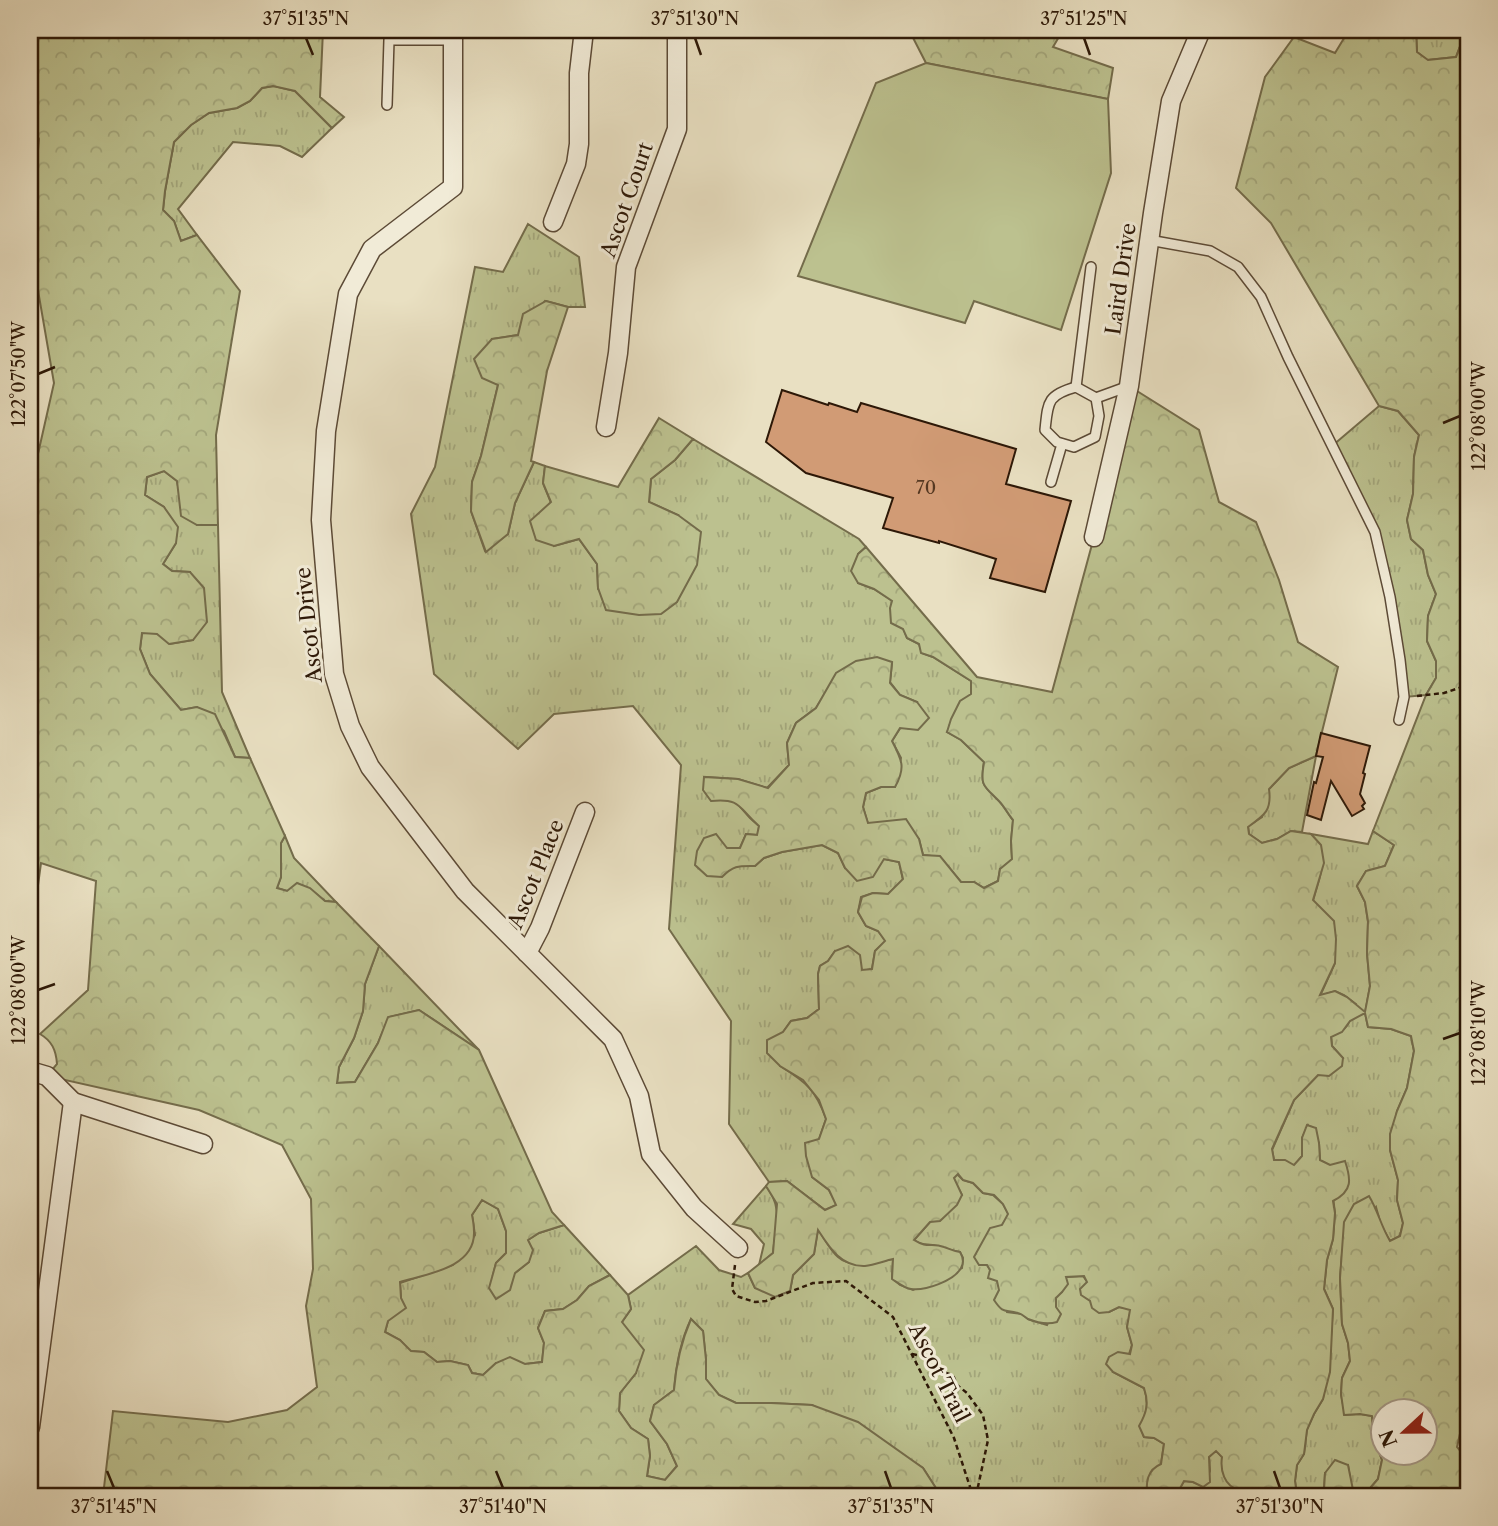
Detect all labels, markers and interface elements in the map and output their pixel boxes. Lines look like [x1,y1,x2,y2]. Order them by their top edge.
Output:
text: 37°51'35"N [263,8,350,30]
text: 37°51'30"N [651,8,739,30]
text: 37°51'25"N [1040,8,1128,30]
street label: Ascot Court [595,139,658,262]
street label: Laird Drive [1100,221,1141,336]
text: 122°07'50"W [8,320,30,427]
text: 122°08'00"W [1468,360,1490,471]
house number: 70 [916,477,936,499]
street label: Ascot Drive [290,566,327,685]
street label: Ascot Place [502,816,569,933]
text: 122°08'00"W [8,934,30,1045]
text: 122°08'10"W [1468,979,1490,1086]
street label: Ascot Trail [903,1318,975,1427]
north arrow [1368,1396,1438,1466]
text: N [1375,1426,1402,1450]
text: 37°51'45"N [71,1496,157,1518]
text: 37°51'40"N [459,1496,547,1518]
text: 37°51'35"N [848,1496,935,1518]
text: 37°51'30"N [1236,1496,1324,1518]

